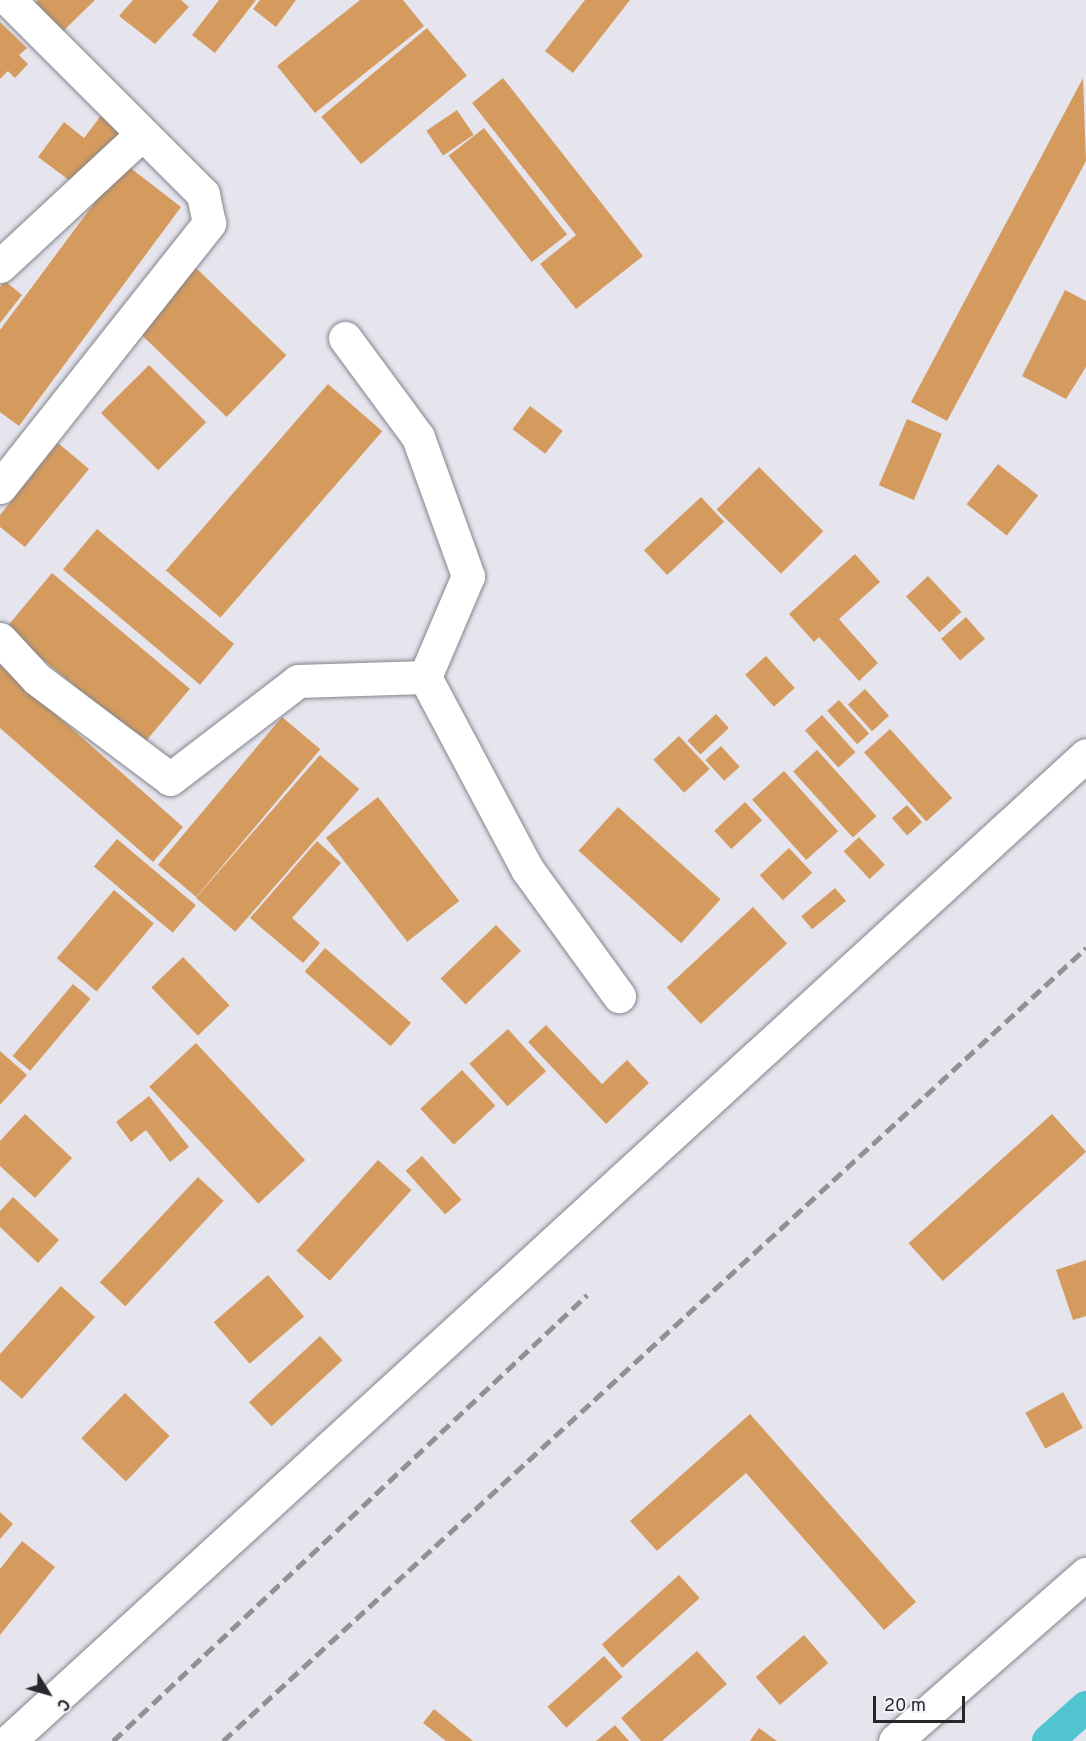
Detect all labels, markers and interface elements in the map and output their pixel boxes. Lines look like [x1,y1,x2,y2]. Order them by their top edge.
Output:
north arrow [18,1663,78,1723]
scale bar [876,1684,968,1722]
text: С [51,1694,73,1714]
text: 20 m [884,1695,926,1718]

